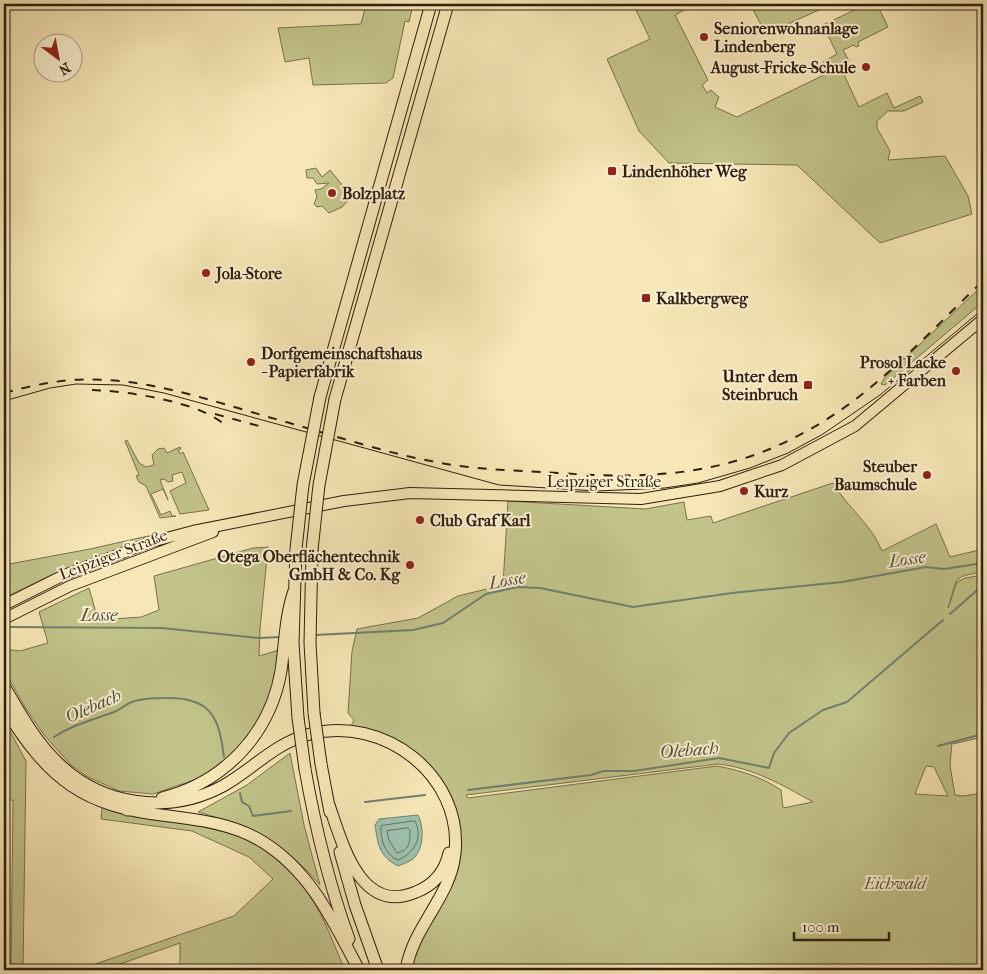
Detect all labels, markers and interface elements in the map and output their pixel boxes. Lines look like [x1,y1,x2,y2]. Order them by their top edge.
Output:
place label: Seniorenwohnanlage Lindenberg [714,19,859,57]
marker: Seniorenwohnanlage Lindenberg [698,31,710,43]
north arrow [32,32,82,82]
place label: August-Fricke-Schule [710,58,856,78]
text: N [55,59,74,79]
marker: August-Fricke-Schule [860,61,872,73]
place label: Lindenhöher Weg [622,162,747,182]
marker: Lindenhöher Weg [606,165,618,177]
place label: Bolzplatz [342,184,406,204]
marker: Bolzplatz [326,187,338,199]
place label: Jola-Store [214,264,282,284]
marker: Jola-Store [200,267,212,279]
place label: Kalkbergweg [656,289,748,309]
marker: Kalkbergweg [640,292,652,304]
place label: Dorfgemeinschaftshaus - Papierfabrik [261,344,422,382]
place label: Prosol Lacke + Farben [860,353,947,390]
marker: Dorfgemeinschaftshaus - Papierfabrik [245,356,257,368]
marker: Prosol Lacke + Farben [950,365,962,377]
place label: Unter dem Steinbruch [722,367,799,404]
marker: Unter dem Steinbruch [802,379,814,391]
place label: Steuber Baumschule [834,457,918,494]
marker: Steuber Baumschule [921,469,933,481]
street label: Leipziger Straße [547,472,661,491]
place label: Kurz [754,482,789,501]
marker: Kurz [738,485,750,497]
place label: Club Graf Karl [430,511,531,530]
marker: Club Graf Karl [414,514,426,526]
street label: Leipziger Straße [56,525,170,584]
water label: Losse [885,546,928,573]
place label: Otega Oberflächentechnik GmbH & Co. Kg [217,547,401,585]
marker: Otega Oberflächentechnik GmbH & Co. Kg [404,559,416,571]
water label: Losse [485,567,528,594]
water label: Losse [78,605,118,626]
water label: Olebach [62,685,124,728]
water label: Olebach [659,737,719,764]
park label: Eichwald [863,874,928,893]
scale bar [794,909,890,941]
text: 100 m [802,918,840,936]

